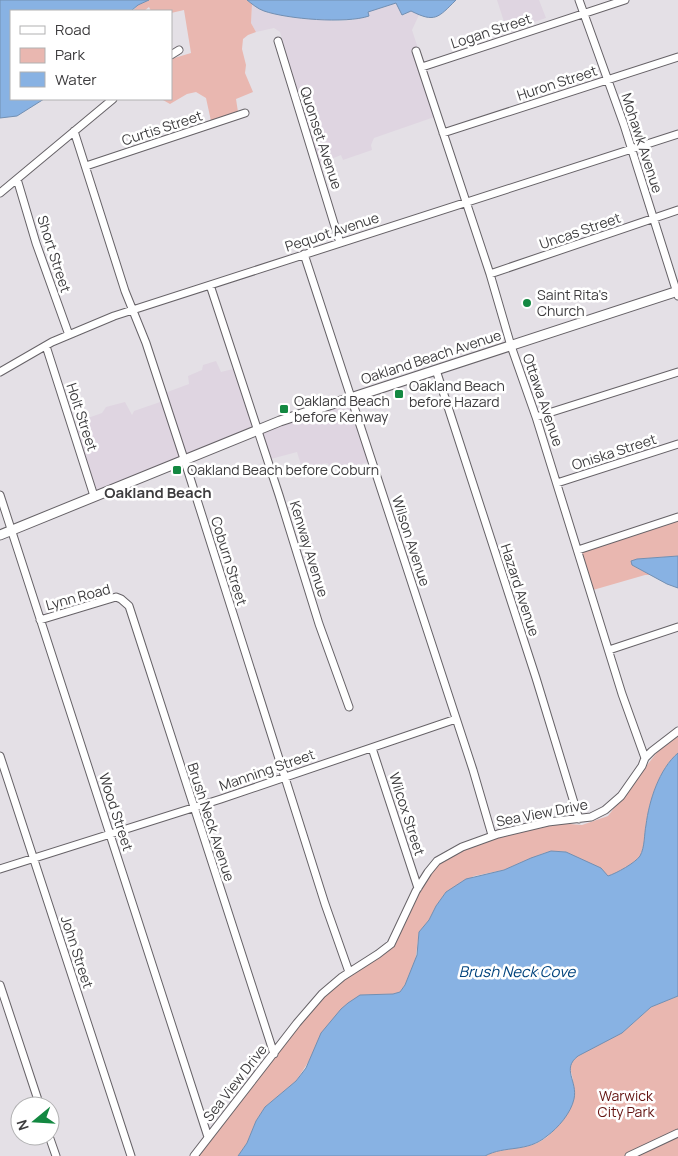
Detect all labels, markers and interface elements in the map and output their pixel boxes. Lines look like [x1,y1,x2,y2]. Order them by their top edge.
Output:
street label: Logan Street [448,8,534,52]
legend [10,10,172,100]
text: Road [55,19,91,40]
text: Park [55,44,85,65]
street label: Huron Street [514,60,600,104]
text: Water [55,69,97,90]
street label: Quonset Avenue [296,84,347,192]
street label: Mohawk Avenue [617,90,668,195]
street label: Curtis Street [119,105,205,149]
street label: Pequot Avenue [282,207,381,256]
street label: Uncas Street [537,208,623,253]
street label: Short Street [33,213,76,295]
place label: Saint Rita's Church [537,285,608,320]
marker: Saint Rita's Church [521,297,533,309]
street label: Oakland Beach Avenue [358,325,503,388]
street label: Ottawa Avenue [519,351,568,449]
place label: Oakland Beach before Hazard [409,376,505,411]
street label: Holt Street [63,380,103,454]
marker: Oakland Beach before Hazard [393,388,405,400]
place label: Oakland Beach before Kenway [294,391,390,426]
marker: Oakland Beach before Kenway [278,403,290,415]
street label: Oniska Street [569,429,659,474]
place label: Oakland Beach before Coburn [187,460,379,479]
marker: Oakland Beach before Coburn [171,464,183,476]
district label: Oakland Beach [104,482,212,503]
street label: Wilson Avenue [388,493,435,588]
street label: Kenway Avenue [286,498,333,599]
street label: Coburn Street [207,514,252,608]
street label: Hazard Avenue [497,541,544,638]
street label: Lynn Road [43,579,112,614]
street label: Manning Street [216,744,318,795]
street label: Brush Neck Avenue [183,760,240,884]
street label: Wood Street [95,770,138,854]
street label: Wilcox Street [385,770,430,858]
street label: Sea View Drive [495,794,589,831]
street label: John Street [57,913,98,991]
water label: Brush Neck Cove [459,961,576,982]
street label: Sea View Drive [199,1040,271,1125]
park label: Warwick City Park [598,1086,655,1121]
north arrow [10,1096,60,1146]
text: N [12,1117,33,1133]

